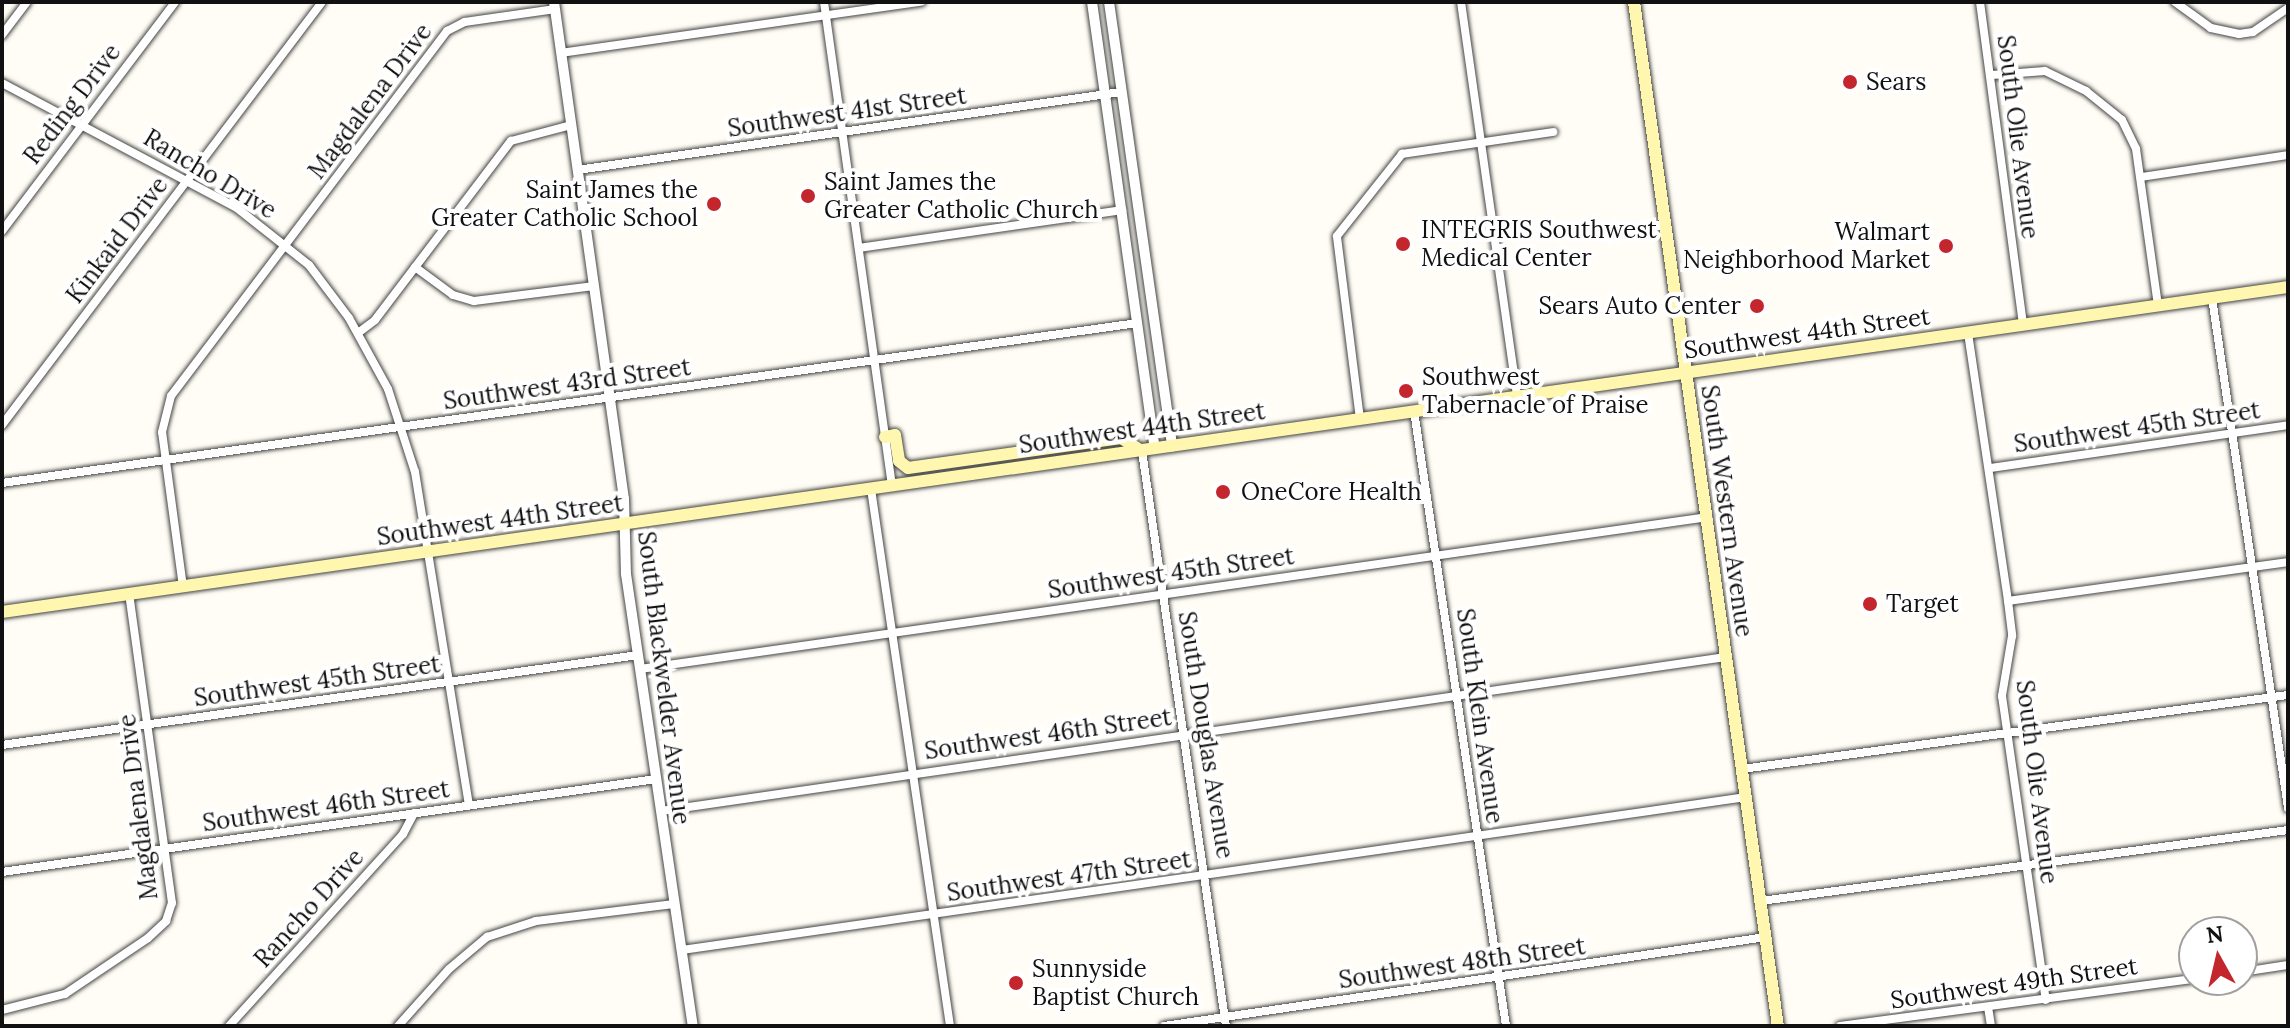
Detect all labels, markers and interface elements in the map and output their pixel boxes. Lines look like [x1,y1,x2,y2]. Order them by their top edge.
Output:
street label: Magdalena Drive [302,18,438,184]
street label: South Olie Avenue [1991,33,2045,241]
street label: Reding Drive [17,38,127,170]
place label: Sears [1866,68,1926,96]
marker: Sears [1841,73,1859,91]
street label: Southwest 41st Street [726,81,968,143]
street label: Rancho Drive [138,123,282,225]
place label: Saint James the Greater Catholic Church [824,168,1099,224]
street label: Kinkaid Drive [60,171,174,309]
place label: Saint James the Greater Catholic School [431,176,698,232]
marker: Saint James the Greater Catholic Church [799,187,817,205]
marker: Saint James the Greater Catholic School [705,195,723,213]
place label: INTEGRIS Southwest Medical Center [1421,216,1657,272]
place label: Walmart Neighborhood Market [1683,218,1930,274]
marker: INTEGRIS Southwest Medical Center [1392,233,1414,255]
marker: Walmart Neighborhood Market [1937,237,1955,255]
place label: Sears Auto Center [1538,292,1741,320]
marker: Sears Auto Center [1748,297,1766,315]
street label: Southwest 44th Street [1682,301,1932,365]
street label: Southwest 43rd Street [441,352,693,416]
place label: Southwest Tabernacle of Praise [1422,363,1648,419]
marker: Southwest Tabernacle of Praise [1397,382,1415,400]
street label: South Western Avenue [1695,383,1759,639]
street label: Southwest 45th Street [2012,395,2262,459]
street label: Southwest 44th Street [1017,396,1267,460]
place label: OneCore Health [1241,478,1422,506]
marker: OneCore Health [1212,481,1234,503]
street label: Southwest 44th Street [375,488,625,552]
street label: South Blackwelder Avenue [632,530,696,826]
street label: Southwest 45th Street [1046,541,1296,605]
place label: Target [1886,590,1959,618]
marker: Target [1861,595,1879,613]
street label: South Klein Avenue [1451,607,1509,825]
street label: South Douglas Avenue [1172,609,1240,861]
street label: Southwest 45th Street [192,649,442,713]
street label: South Olie Avenue [2010,678,2064,886]
street label: Southwest 46th Street [923,702,1173,766]
street label: Magdalena Drive [112,712,164,902]
street label: Southwest 46th Street [201,774,451,838]
street label: Rancho Drive [248,843,370,973]
street label: Southwest 47th Street [945,845,1193,907]
north arrow [2178,916,2258,996]
text: N [2205,919,2225,949]
street label: Southwest 48th Street [1337,931,1587,995]
street label: Southwest 49th Street [1889,951,2139,1015]
place label: Sunnyside Baptist Church [1032,955,1199,1011]
marker: Sunnyside Baptist Church [1007,974,1025,992]

